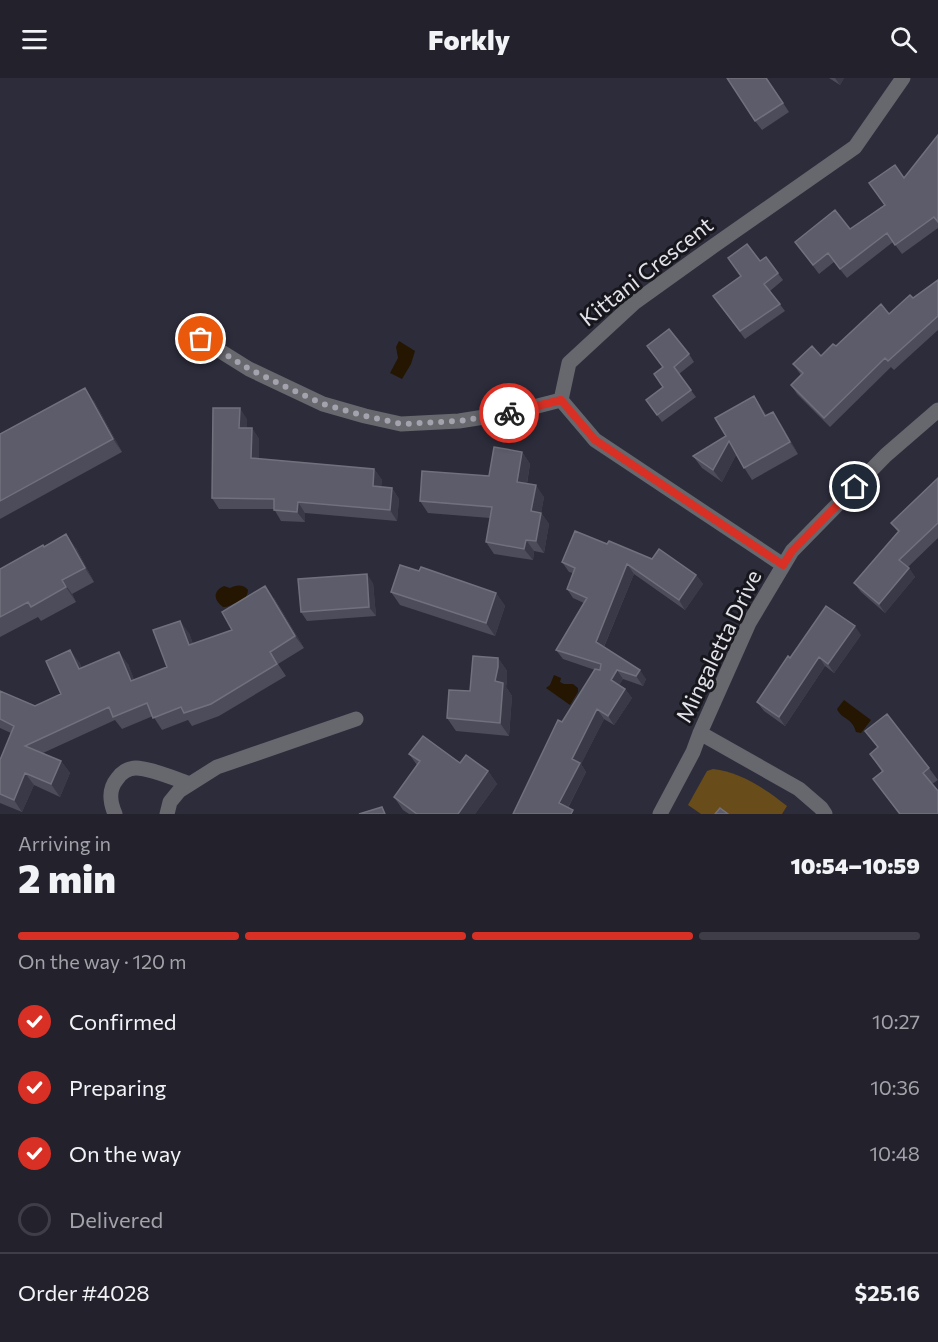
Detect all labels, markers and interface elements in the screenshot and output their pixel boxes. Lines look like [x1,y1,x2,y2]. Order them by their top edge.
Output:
icon: menu [18,23,51,56]
text: Forkly [428,23,510,56]
icon: search [887,23,920,56]
street label: Kittani Crescent [574,211,718,331]
pin [175,313,226,364]
icon: bag [184,322,217,355]
courier [479,383,539,443]
icon: bike [493,397,526,430]
pin [829,461,880,512]
icon: home [838,470,871,503]
street label: Mingaletta Drive [669,565,767,727]
text: Arriving in [18,831,111,855]
text: 10:54–10:59 [791,852,920,879]
text: 2 min [18,853,116,901]
text: On the way · 120 m [18,949,186,973]
icon: check [18,1005,51,1038]
text: Confirmed [69,1008,176,1035]
text: 10:27 [872,1009,920,1033]
icon: check [18,1071,51,1104]
text: Preparing [69,1074,166,1101]
text: 10:36 [870,1075,920,1099]
icon: check [18,1137,51,1170]
text: On the way [69,1140,181,1167]
text: 10:48 [870,1141,920,1165]
text: Delivered [69,1206,163,1233]
text: Order #4028 [18,1279,150,1306]
text: $25.16 [855,1279,920,1306]

